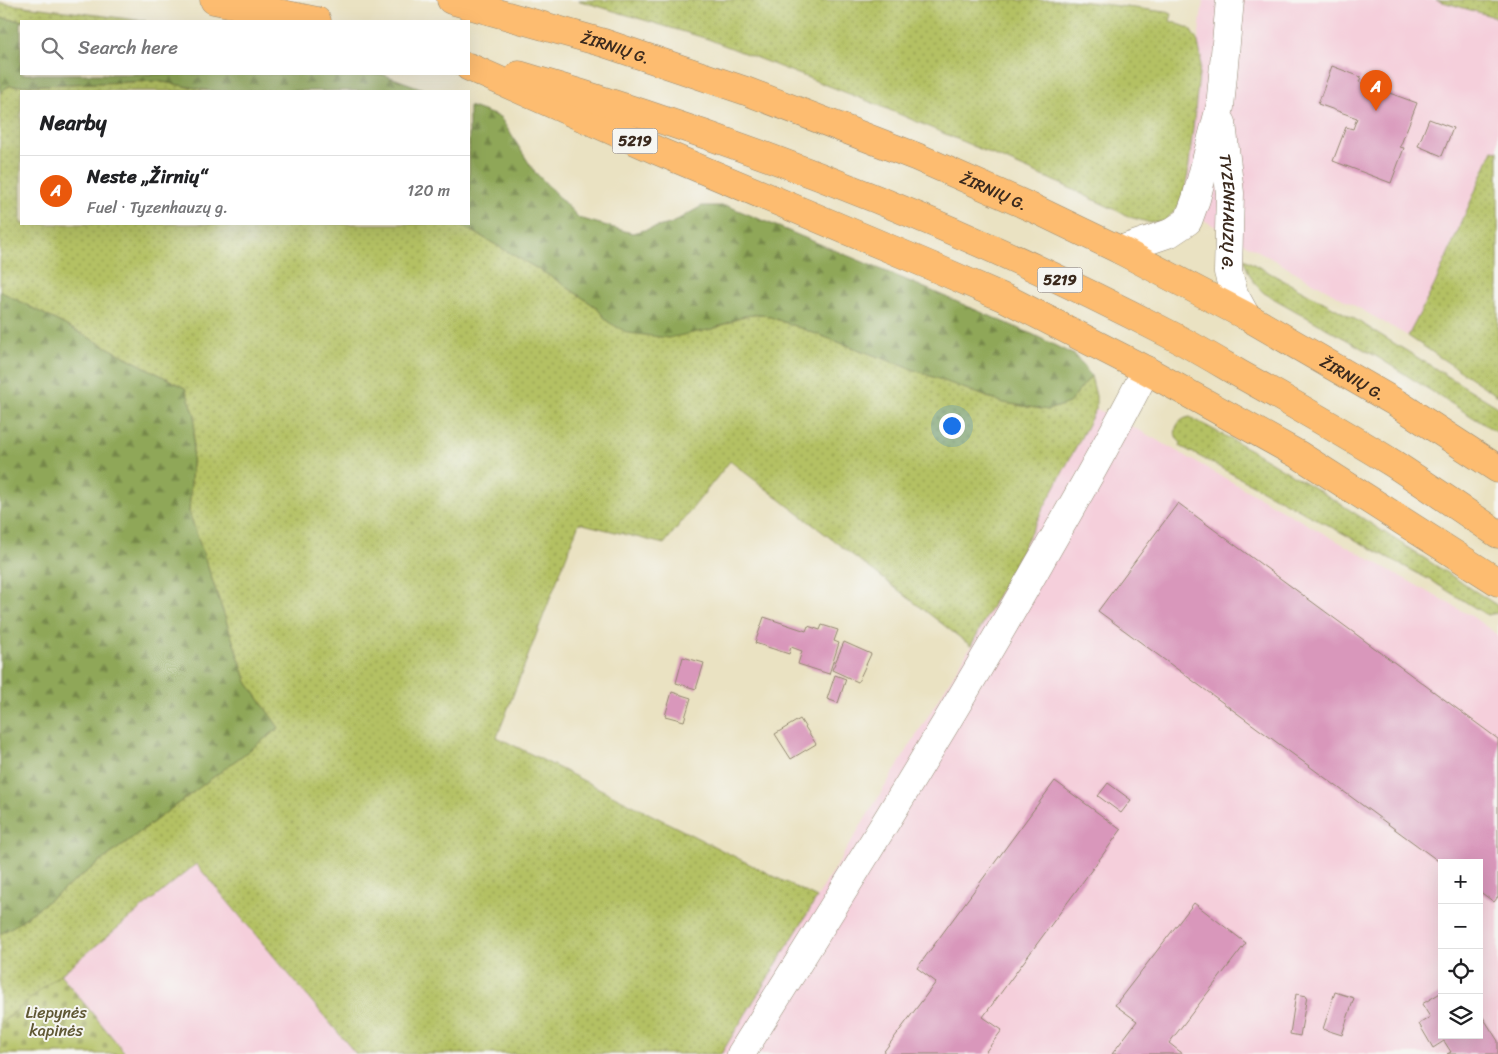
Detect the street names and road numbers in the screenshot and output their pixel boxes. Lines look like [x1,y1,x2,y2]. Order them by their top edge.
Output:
street label: ŽIRNIŲ G. [577,23,654,72]
road number: 5219 [612,128,658,154]
street label: TYZENHAUZŲ G. [1211,152,1244,272]
street label: ŽIRNIŲ G. [955,164,1032,219]
road number: 5219 [1038,268,1082,292]
street label: ŽIRNIŲ G. [1314,348,1391,409]

